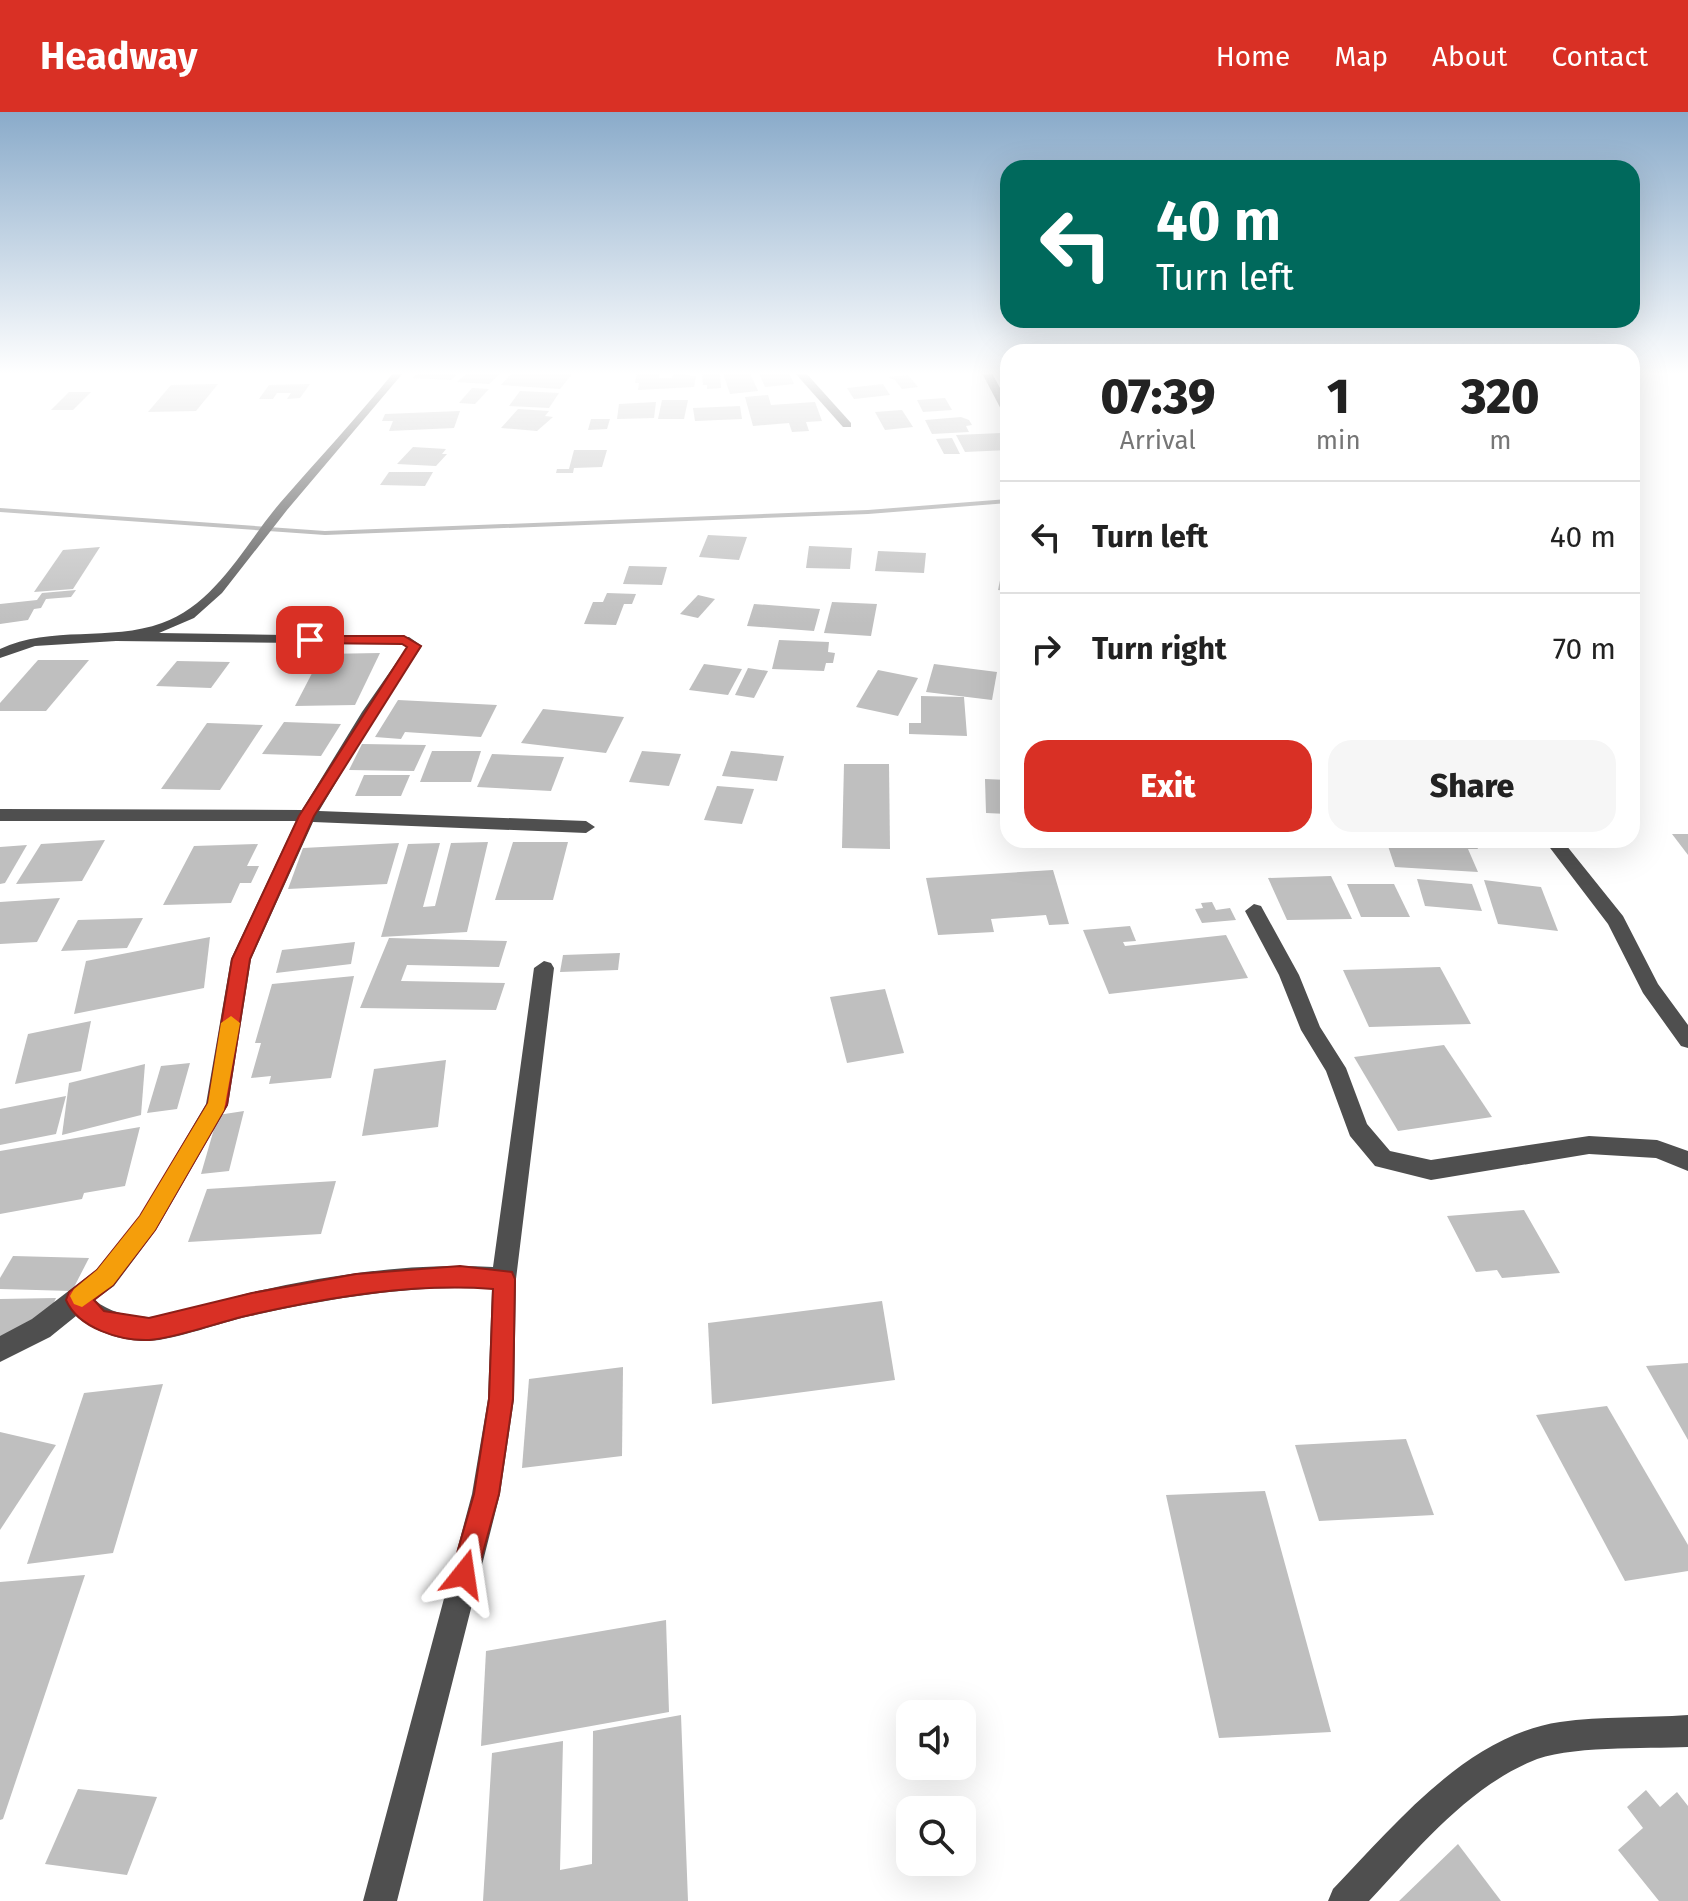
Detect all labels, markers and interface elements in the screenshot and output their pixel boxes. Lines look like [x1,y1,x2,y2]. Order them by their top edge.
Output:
text: Headway [40,33,197,79]
text: Home [1216,40,1290,73]
text: Map [1334,40,1388,73]
text: About [1432,40,1507,73]
text: Contact [1551,40,1648,73]
text: 40 m [1156,188,1281,255]
icon: left [1024,192,1128,296]
text: Turn left [1156,256,1294,300]
text: 07:39 [1100,368,1215,426]
text: 1 [1327,368,1350,426]
text: 320 [1461,368,1540,426]
text: Arrival [1120,425,1196,456]
text: min [1316,425,1361,456]
text: m [1489,425,1511,456]
icon: left [1024,515,1068,559]
text: Turn left [1092,519,1208,555]
text: 40 m [1550,519,1616,555]
pin [276,606,344,674]
icon: arrive [288,618,332,662]
icon: right [1024,627,1068,671]
text: Turn right [1092,631,1227,667]
text: 70 m [1553,631,1616,667]
button: Exit [1024,740,1312,832]
button: Share [1328,740,1616,832]
position arrow [422,1532,506,1616]
map controls [896,1700,976,1876]
button: sound [896,1700,976,1780]
button: search [896,1796,976,1876]

